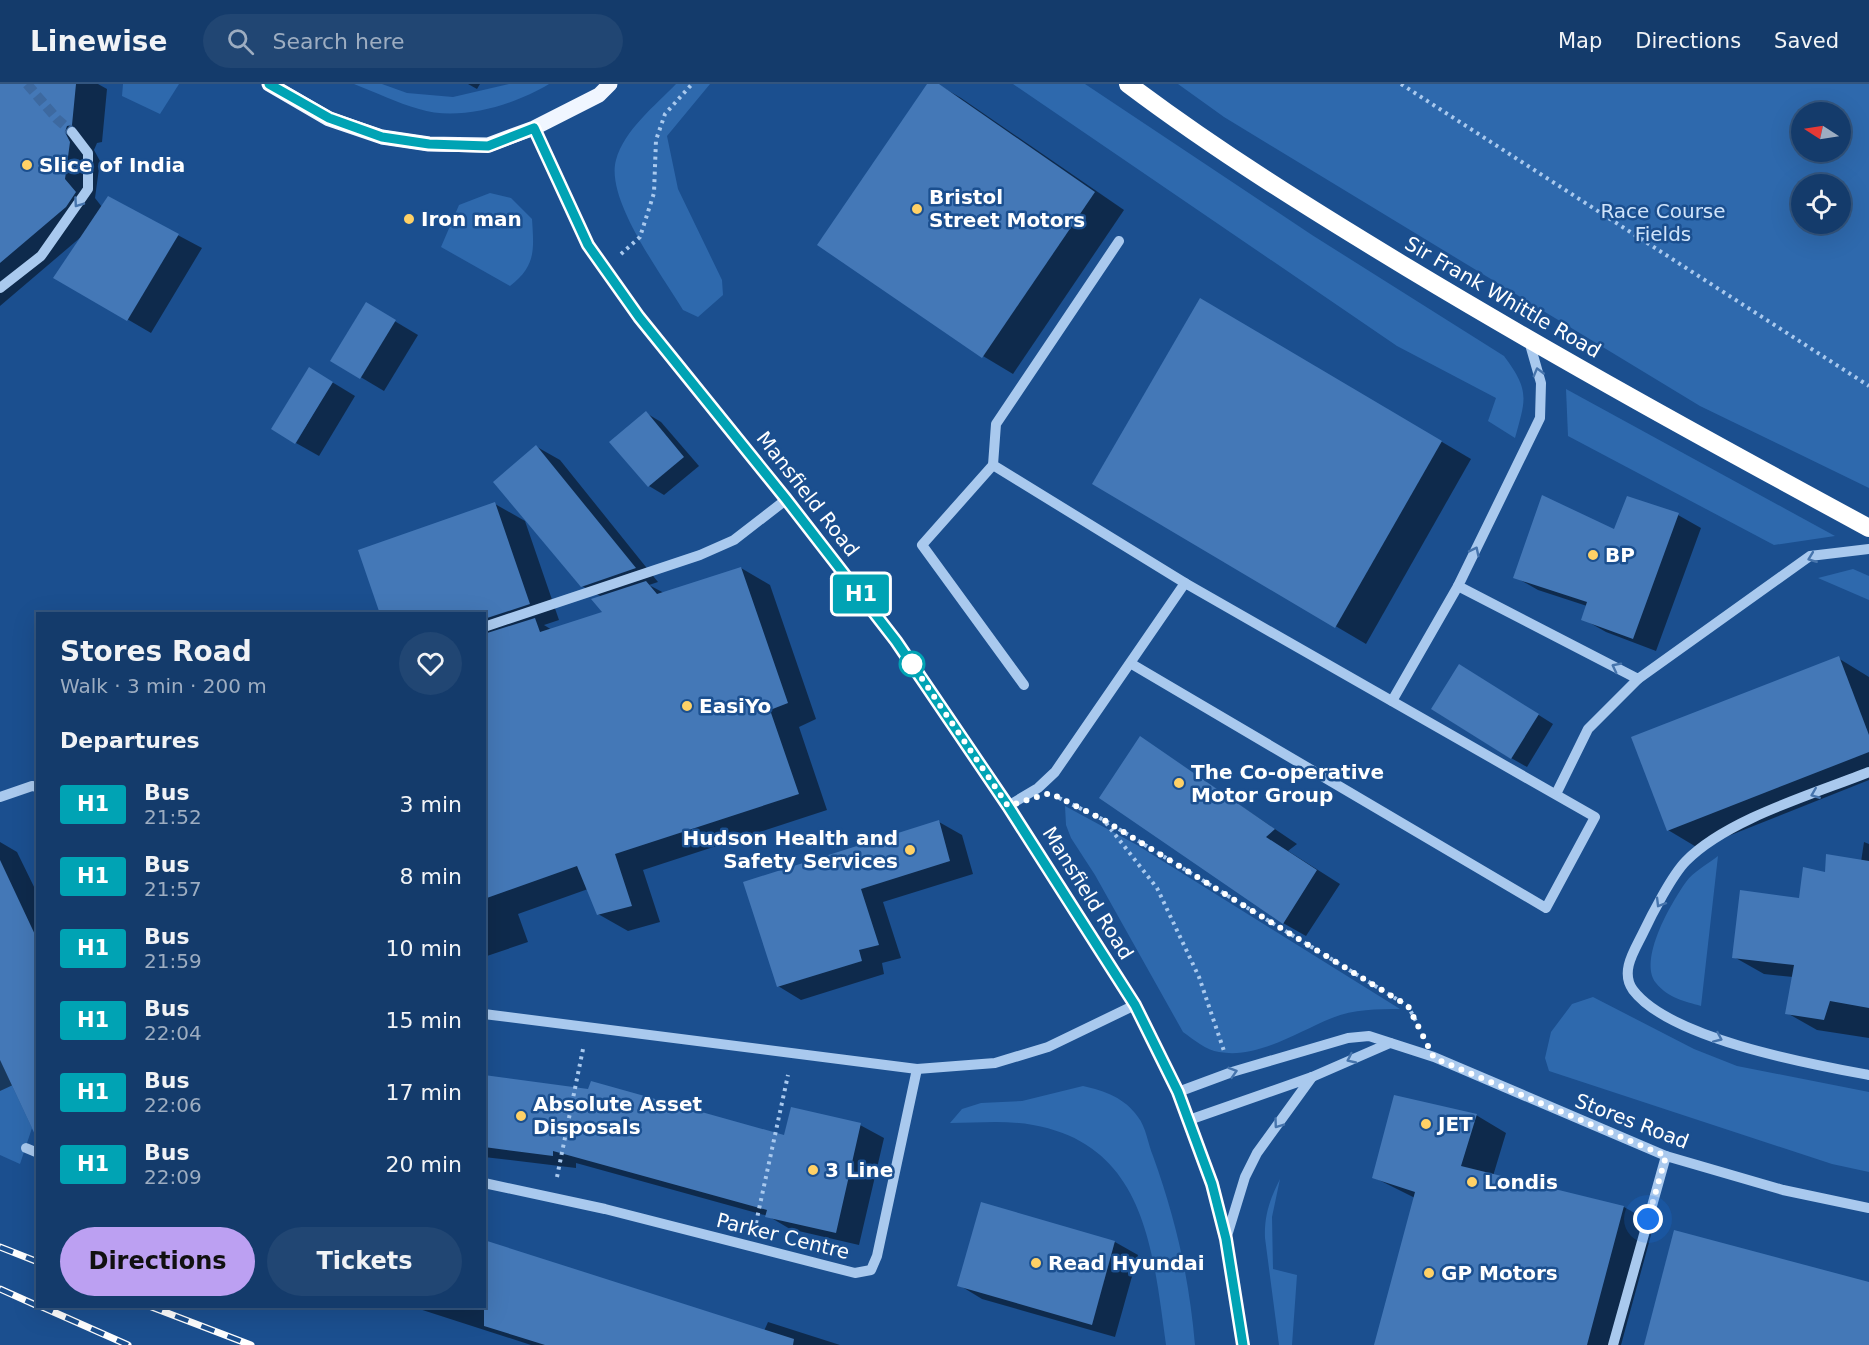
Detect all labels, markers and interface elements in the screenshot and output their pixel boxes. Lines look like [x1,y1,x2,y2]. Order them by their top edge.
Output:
search box [203,14,623,68]
text: Linewise [30,25,167,58]
icon: search [224,25,257,58]
text: Search here [272,29,405,54]
text: Map [1558,29,1602,53]
text: Directions [1635,29,1741,53]
text: Saved [1774,29,1839,53]
north arrow [1791,102,1851,162]
map controls [1791,102,1851,234]
place label: Slice of India [39,153,185,177]
marker: Slice of India [20,158,34,172]
button: locate [1791,174,1851,234]
place label: Bristol Street Motors [929,185,1085,232]
one-way arrow [74,196,85,207]
park label: Race Course Fields [1600,199,1726,246]
marker: Bristol Street Motors [910,202,924,216]
place label: Iron man [421,207,522,231]
marker: Iron man [402,212,416,226]
street label: Sir Frank Whittle Road [1401,231,1605,363]
one-way arrow [1532,367,1545,377]
street label: Mansfield Road [752,427,864,561]
place label: BP [1605,543,1635,567]
one-way arrow [1468,547,1479,558]
marker: BP [1586,548,1600,562]
one-way arrow [1807,551,1817,564]
line badge: H1 [834,574,888,614]
text: H1 [845,582,877,606]
button: heart [399,632,462,695]
text: Stores Road [60,635,252,668]
unlabelled marker [899,651,925,677]
one-way arrow [1611,663,1622,674]
text: Walk · 3 min · 200 m [60,674,267,698]
place label: EasiYo [699,694,771,718]
marker: EasiYo [680,699,694,713]
text: Departures [60,728,200,753]
place label: The Co-operative Motor Group [1191,760,1384,807]
marker: The Co-operative Motor Group [1172,776,1186,790]
text: Bus [144,780,190,805]
one-way arrow [1810,787,1821,799]
text: H1 [77,792,109,816]
text: 3 min [400,792,462,817]
text: 21:52 [144,805,202,829]
street label: Mansfield Road [1037,822,1139,964]
place label: Hudson Health and Safety Services [682,826,898,873]
marker: Hudson Health and Safety Services [903,843,917,857]
text: Bus [144,852,190,877]
text: H1 [77,864,109,888]
text: 8 min [400,864,462,889]
text: 21:57 [144,877,202,901]
one-way arrow [1656,897,1668,907]
text: Bus [144,924,190,949]
text: H1 [77,936,109,960]
text: 10 min [386,936,462,961]
text: 21:59 [144,949,202,973]
text: Bus [144,996,190,1021]
text: H1 [77,1008,109,1032]
text: 15 min [386,1008,462,1033]
text: 22:04 [144,1021,202,1045]
one-way arrow [1711,1031,1722,1043]
one-way arrow [1346,1051,1357,1063]
one-way arrow [1227,1067,1238,1079]
text: Bus [144,1068,190,1093]
text: H1 [77,1080,109,1104]
text: 17 min [386,1080,462,1105]
street label: Stores Road [1572,1088,1692,1154]
place label: Absolute Asset Disposals [533,1092,702,1139]
text: 22:06 [144,1093,202,1117]
marker: Absolute Asset Disposals [514,1109,528,1123]
place label: JET [1436,1112,1473,1136]
one-way arrow [1274,1117,1285,1128]
marker: JET [1419,1117,1433,1131]
text: Bus [144,1140,190,1165]
text: H1 [77,1152,109,1176]
text: 20 min [386,1152,462,1177]
place label: 3 Line [825,1158,893,1182]
marker: 3 Line [806,1163,820,1177]
text: 22:09 [144,1165,202,1189]
place label: Londis [1484,1170,1558,1194]
marker: Londis [1465,1175,1479,1189]
your location [1633,1204,1663,1234]
street label: Parker Centre [714,1208,852,1264]
button: Directions [60,1227,255,1296]
button: Tickets [267,1227,462,1296]
place label: Read Hyundai [1048,1251,1205,1275]
marker: Read Hyundai [1029,1256,1043,1270]
place label: GP Motors [1441,1261,1558,1285]
marker: GP Motors [1422,1266,1436,1280]

